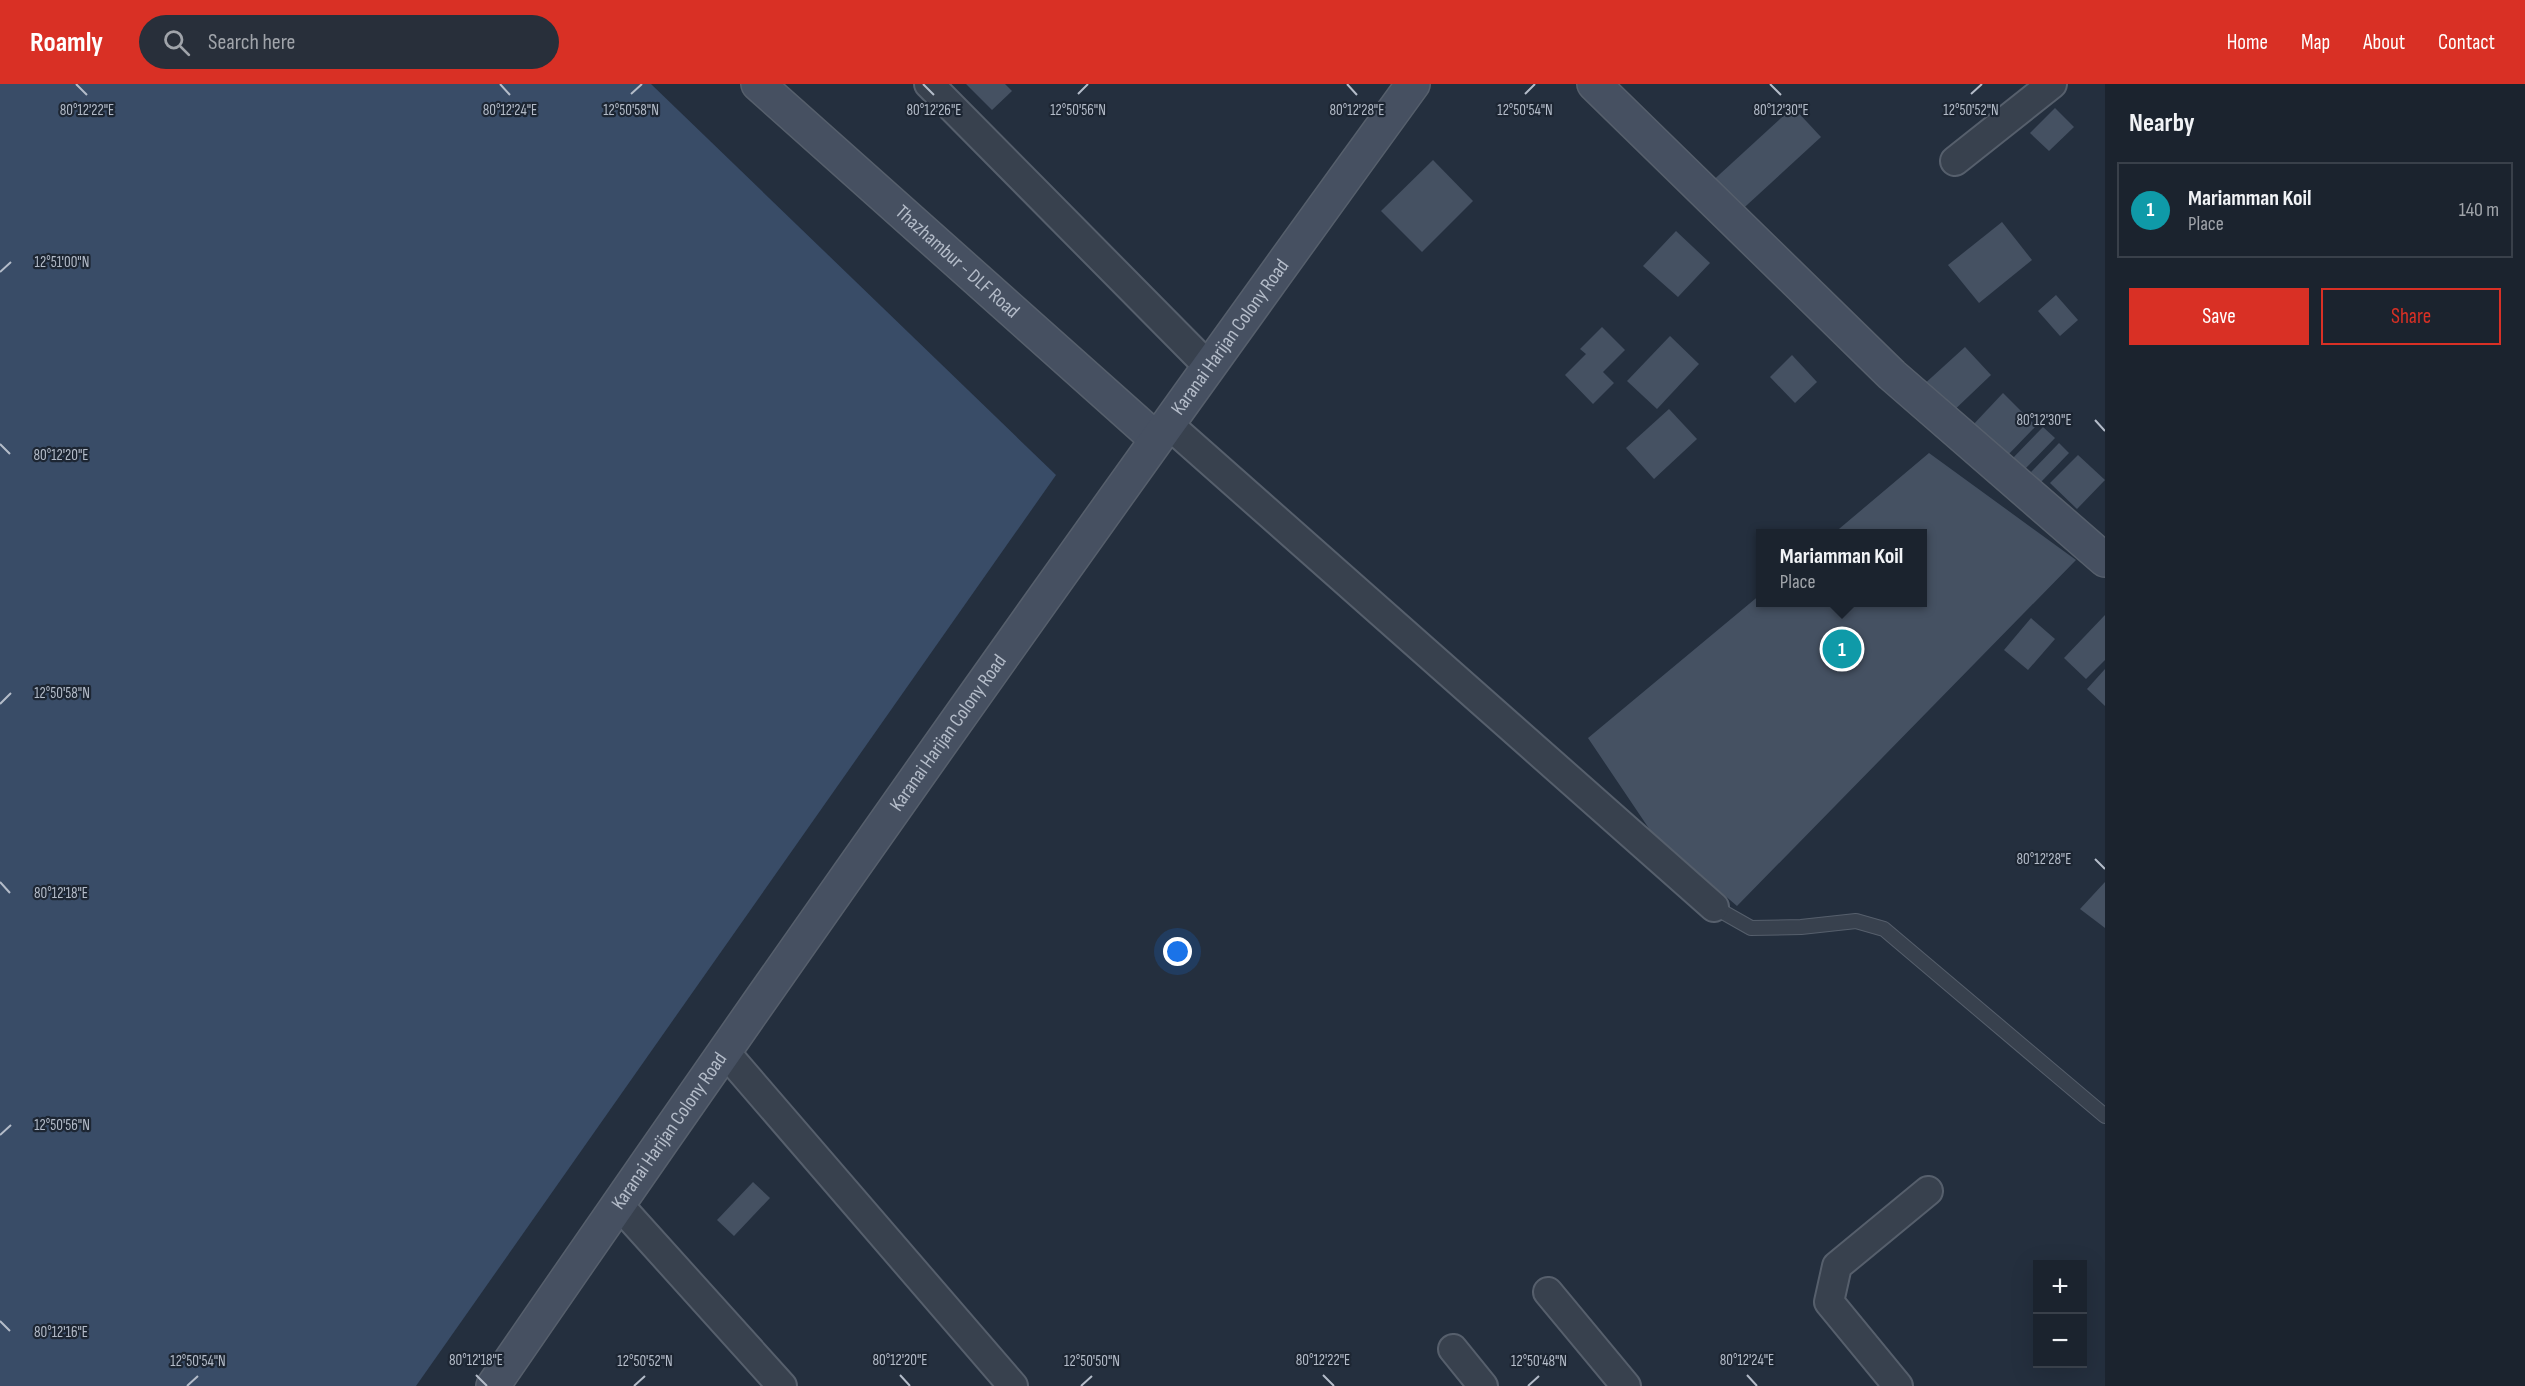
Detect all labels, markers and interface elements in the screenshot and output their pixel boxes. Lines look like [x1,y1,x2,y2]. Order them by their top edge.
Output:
search box [139,15,559,69]
text: Roamly [30,26,103,59]
icon: search [160,26,193,59]
text: Search here [208,29,295,56]
text: Home [2227,30,2268,55]
text: Map [2301,30,2330,55]
text: About [2363,30,2405,55]
text: Contact [2438,30,2495,55]
text: 80°12'22"E [60,101,114,120]
text: 80°12'24"E [483,101,537,120]
text: 12°50'58"N [603,101,659,120]
text: 80°12'26"E [907,101,962,120]
text: 12°50'56"N [1050,101,1106,120]
text: 80°12'28"E [1330,101,1384,120]
text: 12°50'54"N [1497,101,1553,120]
text: 80°12'30"E [1753,101,1809,120]
text: 12°50'52"N [1943,101,1999,120]
text: Nearby [2129,108,2195,139]
text: Mariamman Koil [2188,185,2312,212]
text: 1 [2147,198,2154,222]
text: 140 m [2459,198,2499,222]
street label: Thazhambur - DLF Road [890,200,1024,323]
text: Place [2188,212,2224,236]
text: 12°51'00"N [35,253,89,272]
street label: Karanai Harijan Colony Road [1166,255,1294,420]
button: Save [2129,288,2309,345]
button: Share [2321,288,2501,345]
text: 80°12'30"E [2016,411,2072,430]
text: 80°12'20"E [33,446,89,465]
popup [1756,529,1927,607]
text: Mariamman Koil [1780,543,1903,570]
text: Place [1780,570,1816,594]
pin: 1 [1822,626,1862,672]
street label: Karanai Harijan Colony Road [885,650,1012,816]
text: 12°50'58"N [34,684,90,703]
text: 80°12'28"E [2017,850,2071,869]
text: 80°12'18"E [34,884,88,903]
your location [1163,937,1192,966]
street label: Karanai Harijan Colony Road [606,1048,732,1214]
text: 12°50'56"N [34,1116,90,1135]
map controls [2033,1260,2087,1368]
button: + [2033,1260,2087,1314]
button: − [2033,1314,2087,1368]
text: 80°12'16"E [34,1323,88,1342]
text: 80°12'18"E [449,1351,503,1370]
text: 80°12'20"E [872,1351,928,1370]
text: 80°12'22"E [1296,1351,1350,1370]
text: 80°12'24"E [1720,1351,1774,1370]
text: 12°50'54"N [170,1352,226,1371]
text: 12°50'52"N [617,1352,673,1371]
text: 12°50'50"N [1064,1352,1120,1371]
text: 12°50'48"N [1511,1352,1567,1371]

